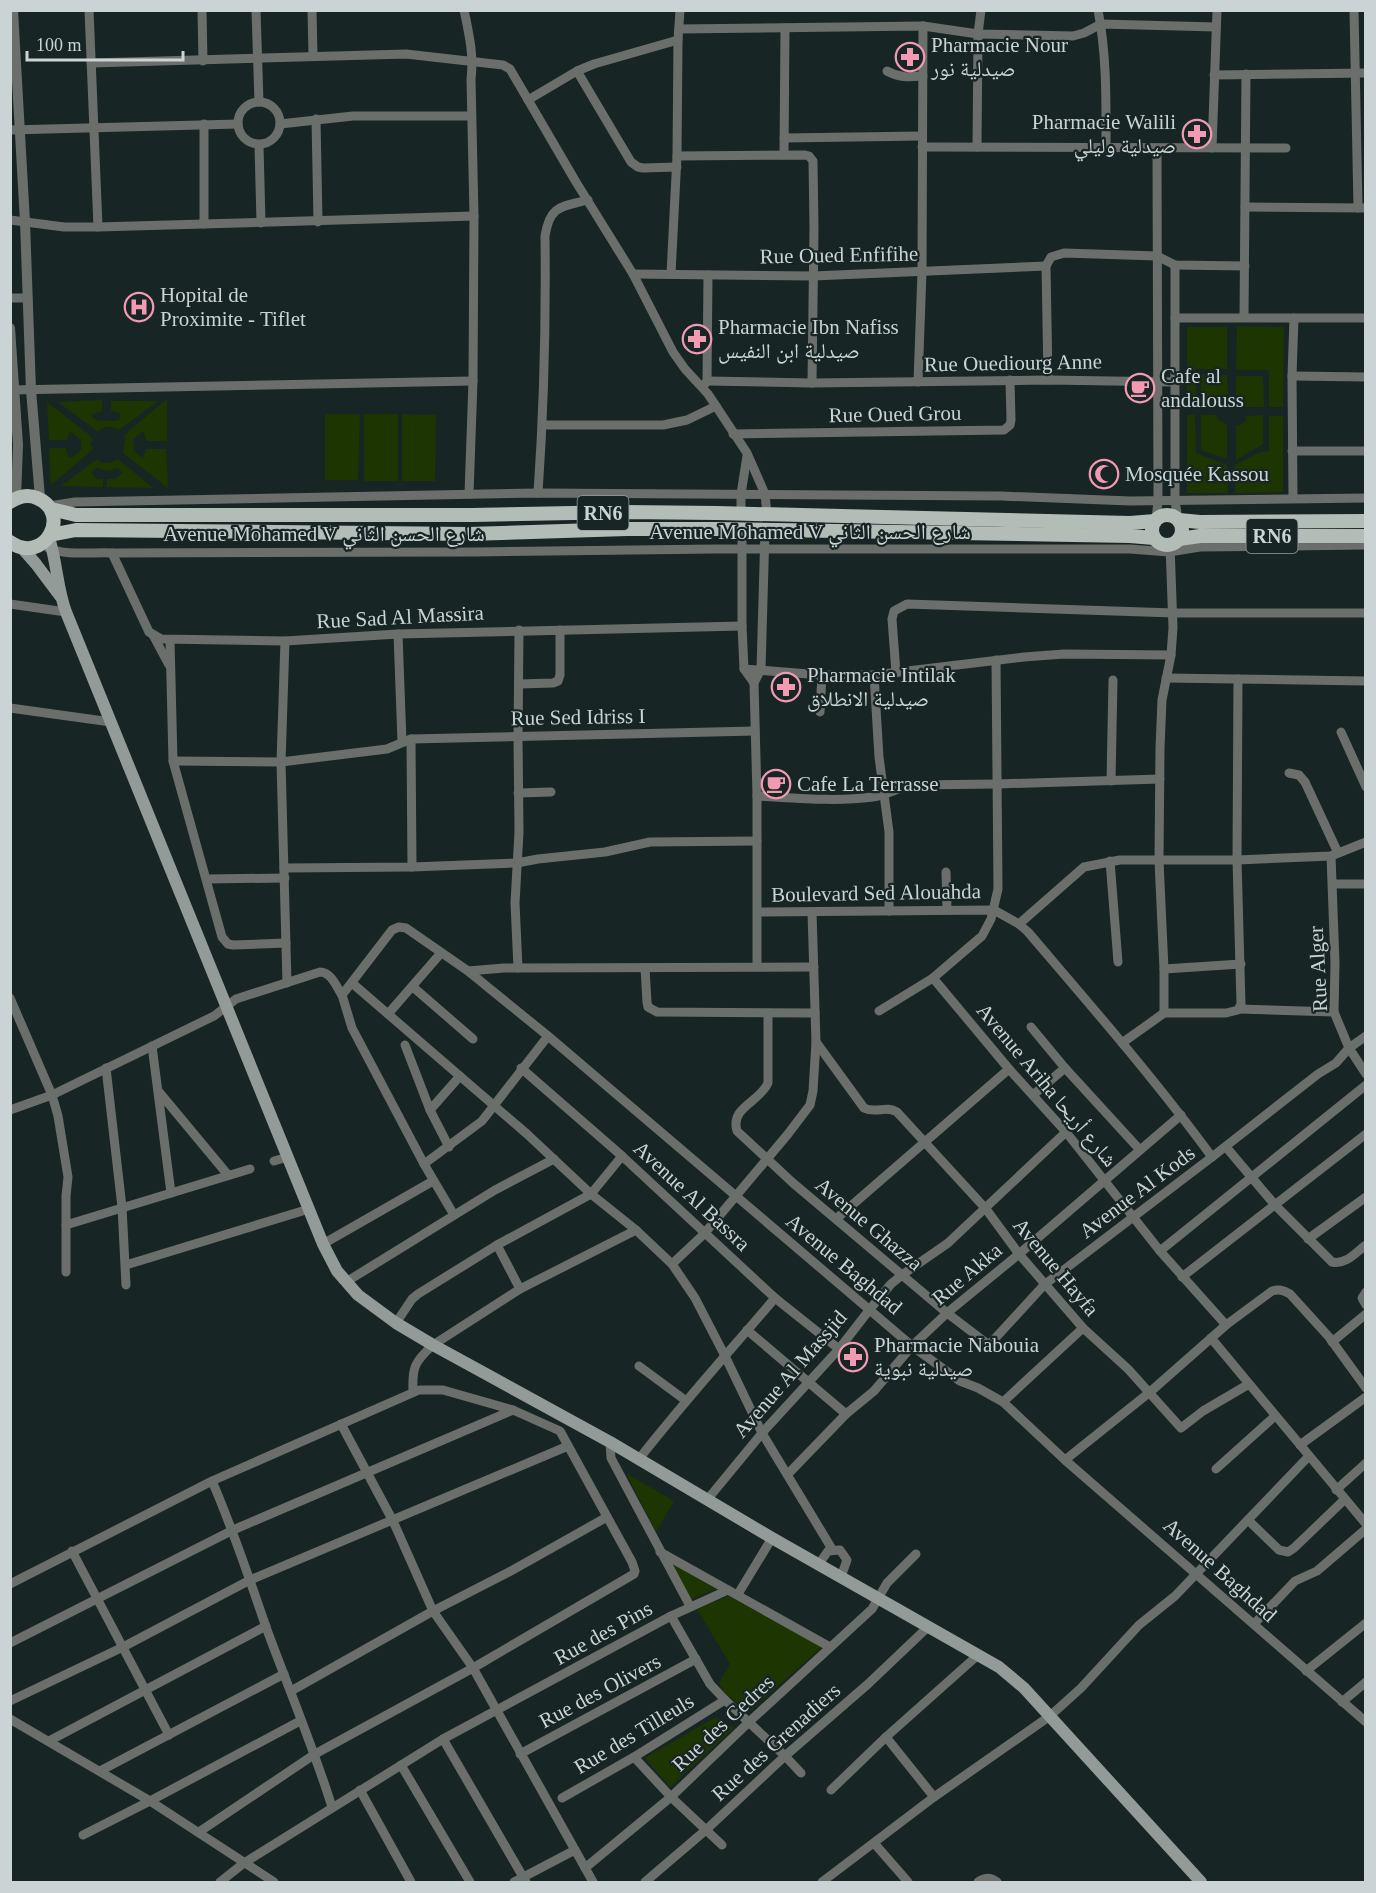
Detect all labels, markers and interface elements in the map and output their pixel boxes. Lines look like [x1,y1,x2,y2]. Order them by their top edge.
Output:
scale bar [27,24,183,62]
place label: Pharmacie Nour صيدلية نور [930,33,1068,81]
text: 100 m [36,35,82,55]
pharmacy icon: Pharmacie Nour صيدلية نور [894,41,926,73]
place label: Pharmacie Walili صيدلية وليلي [1032,110,1176,162]
pharmacy icon: Pharmacie Walili صيدلية وليلي [1181,118,1213,150]
street label: Rue Oued Enfifihe [759,242,919,268]
place label: Hopital de Proximite - Tiflet [160,283,306,331]
hospital icon: Hopital de Proximite - Tiflet [123,291,155,323]
place label: Pharmacie Ibn Nafiss صيدلية ابن النفيس [718,315,899,364]
pharmacy icon: Pharmacie Ibn Nafiss صيدلية ابن النفيس [681,323,713,355]
street label: Rue Ouediourg Anne [924,349,1102,377]
place label: Cafe al andalouss [1161,364,1244,412]
cafe icon: Cafe al andalouss [1124,372,1156,404]
street label: Rue Oued Grou [828,401,962,427]
mosque icon: Mosquée Kassou [1088,458,1120,490]
place label: Mosquée Kassou [1125,462,1270,486]
road number: RN6 [578,496,628,530]
road number: RN6 [1246,519,1298,553]
street label: Avenue Mohamed V شارع الحسن الثاني [649,520,971,548]
street label: Avenue Mohamed V شارع الحسن الثاني [163,522,485,550]
street label: Rue Sad Al Massira [316,601,485,633]
place label: Pharmacie Intilak صيدلية الانطلاق [807,663,956,712]
pharmacy icon: Pharmacie Intilak صيدلية الانطلاق [770,671,802,703]
street label: Rue Sed Idriss I [510,704,646,730]
cafe icon: Cafe La Terrasse [760,768,792,800]
place label: Cafe La Terrasse [797,772,939,796]
street label: Boulevard Sed Alouahda [771,879,982,907]
street label: Rue Alger [1304,926,1332,1012]
street label: Avenue Ariha شارع أريحا [971,998,1123,1172]
street label: Avenue Al Bassra [629,1136,756,1256]
street label: Avenue Al Kods [1074,1141,1200,1243]
street label: Avenue Ghazza [811,1172,928,1276]
street label: Avenue Baghdad [781,1209,907,1320]
street label: Avenue Hayfa [1008,1213,1104,1321]
street label: Rue Akka [927,1238,1007,1310]
street label: Avenue Al Massjid [728,1305,852,1442]
place label: Pharmacie Nabouia صيدلية نبوية [874,1333,1040,1381]
pharmacy icon: Pharmacie Nabouia صيدلية نبوية [837,1341,869,1373]
street label: Avenue Baghdad [1159,1513,1282,1627]
street label: Rue des Pins [550,1596,656,1670]
street label: Rue des Olivers [535,1649,665,1733]
street label: Rue des Cedres [667,1670,779,1776]
street label: Rue des Grenadiers [707,1678,845,1806]
street label: Rue des Tilleuls [570,1689,698,1779]

